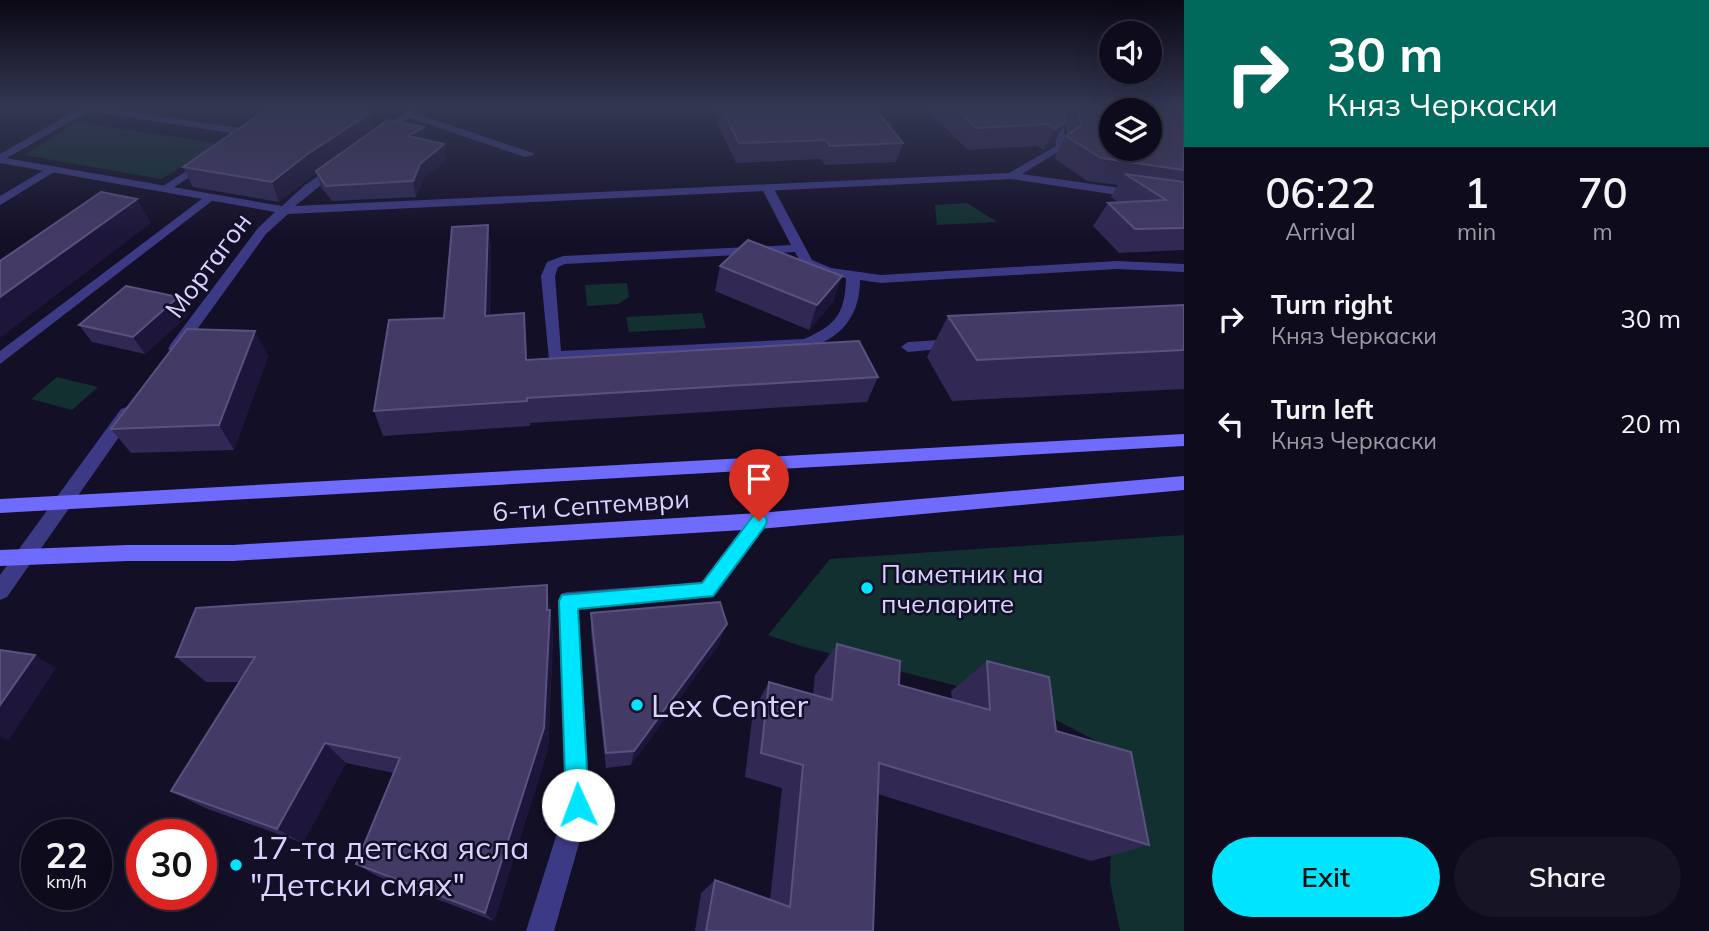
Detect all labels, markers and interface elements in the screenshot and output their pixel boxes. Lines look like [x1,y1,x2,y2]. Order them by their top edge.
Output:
map controls [1099,21,1162,161]
button: sound [1099,21,1162,84]
text: 30 m [1327,23,1443,84]
icon: right [1212,28,1303,119]
text: Княз Черкаски [1327,84,1558,124]
button: layers [1099,98,1162,161]
text: 06:22 [1265,166,1376,219]
text: 1 [1464,166,1489,219]
text: 70 [1577,166,1628,219]
street label: Мортагон [158,206,258,324]
text: Arrival [1285,217,1356,246]
text: min [1457,217,1496,246]
text: m [1592,217,1613,246]
text: Turn right [1271,288,1392,321]
icon: right [1212,300,1250,338]
text: 30 m [1620,302,1681,335]
text: Княз Черкаски [1271,321,1437,350]
text: Turn left [1271,393,1373,426]
icon: left [1212,405,1250,443]
text: 20 m [1620,407,1681,440]
text: Княз Черкаски [1271,426,1437,455]
pin [729,449,789,521]
icon: arrive [740,460,778,498]
street label: 6-ти Септември [491,482,691,528]
place label: Паметник на пчеларите [881,557,1044,620]
marker: Паметник на пчеларите [859,580,875,596]
place label: Lex Center [651,685,808,725]
marker: Lex Center [629,697,645,713]
position arrow [541,768,615,842]
speed limit sign: 30 [126,819,217,910]
place label: 17-та детска ясла "Детски смях" [250,827,530,904]
text: 22 [45,833,88,877]
button: Exit [1212,837,1440,917]
button: Share [1454,837,1681,917]
marker: 17-та детска ясла "Детски смях" [228,857,244,873]
text: km/h [46,870,87,893]

